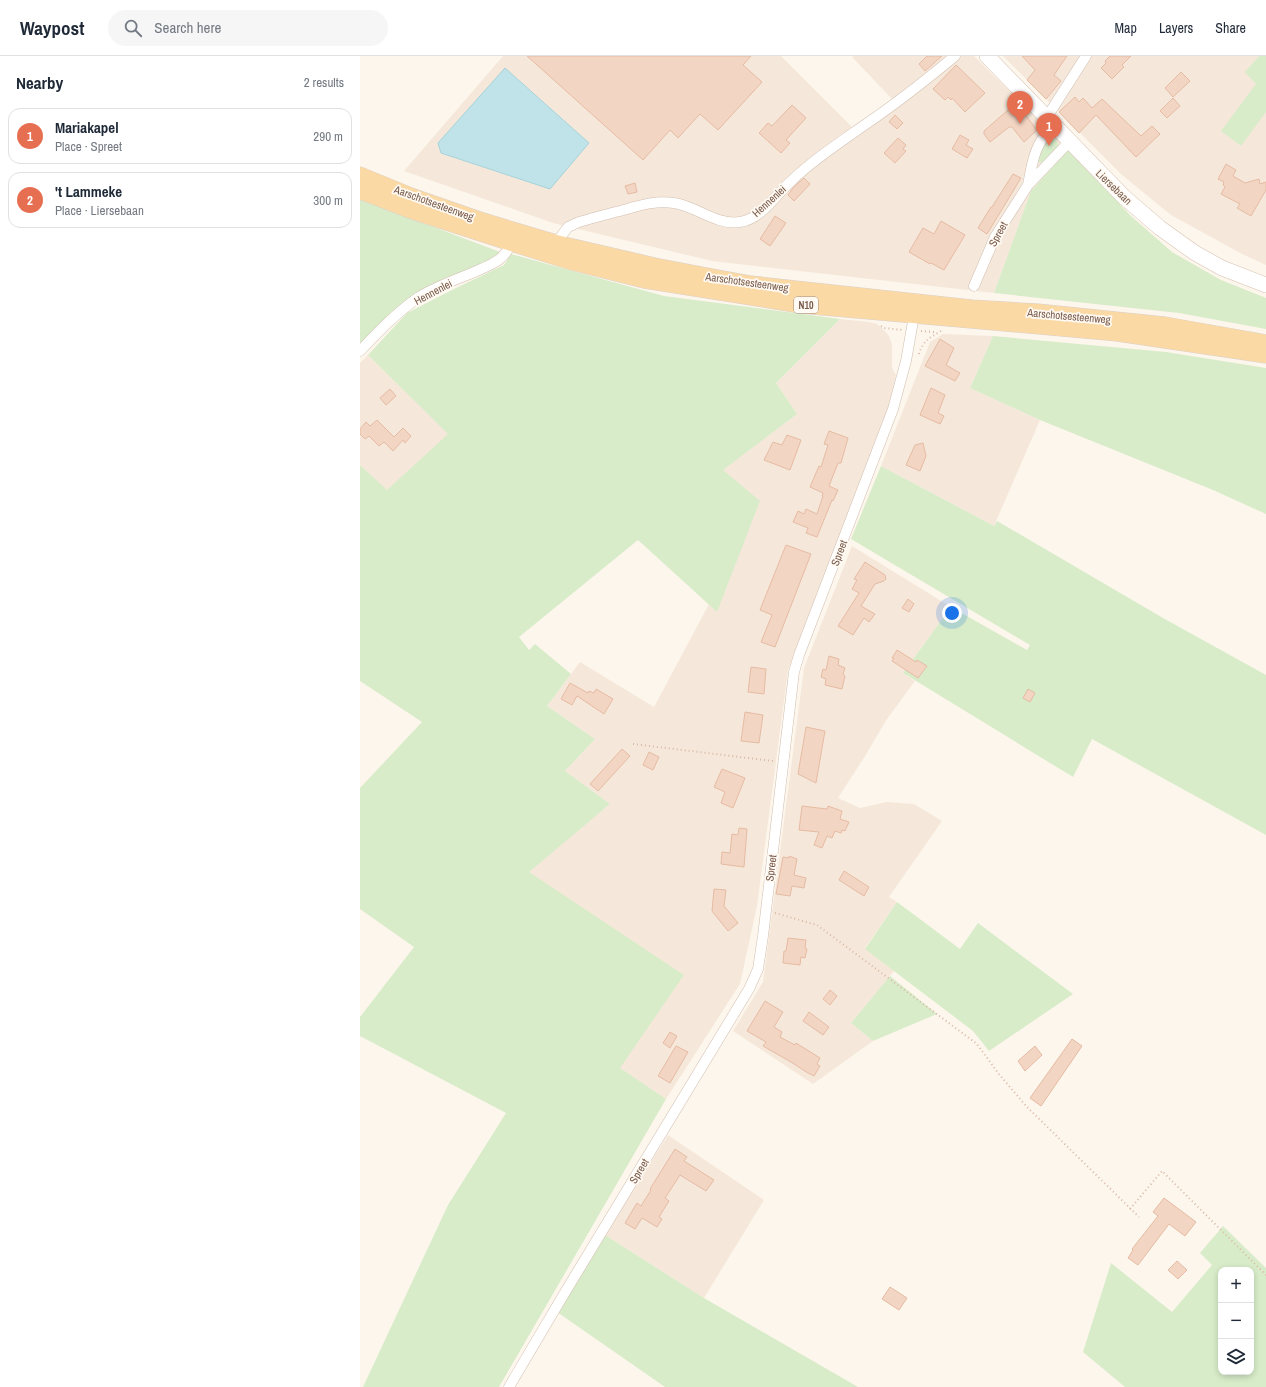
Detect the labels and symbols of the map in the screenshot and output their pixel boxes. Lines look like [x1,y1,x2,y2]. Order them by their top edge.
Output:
pin: 2 [1007,91,1033,124]
pin: 1 [1036,113,1062,146]
street label: Liersebaan [1093,166,1135,208]
street label: Aarschotsesteenweg [391,182,476,224]
street label: Hennenlei [749,182,789,220]
street label: Spreet [985,219,1011,249]
street label: Aarschotsesteenweg [704,269,789,295]
street label: Hennenlei [412,276,454,308]
road number: N10 [794,297,818,313]
street label: Aarschotsesteenweg [1026,305,1111,327]
street label: Spreet [828,538,850,568]
your location [942,603,962,623]
street label: Spreet [762,853,780,882]
street label: Spreet [626,1156,652,1186]

